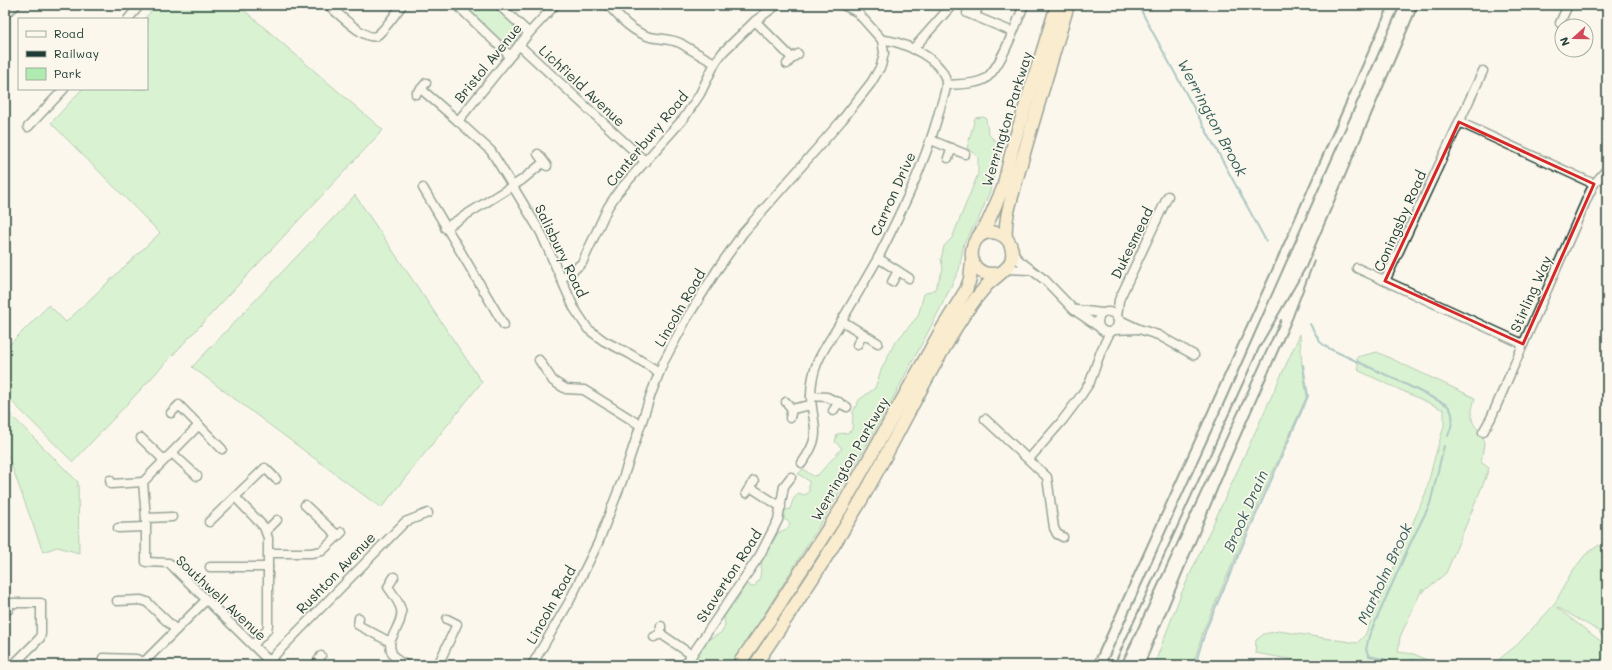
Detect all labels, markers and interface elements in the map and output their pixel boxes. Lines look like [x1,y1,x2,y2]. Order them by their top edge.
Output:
legend [18,18,148,90]
north arrow [1554,18,1594,58]
street label: Bristol Avenue [449,19,526,107]
text: Road [54,25,84,41]
text: N [1556,35,1573,48]
street label: Lichfield Avenue [535,41,630,131]
text: Railway [54,45,99,61]
street label: Werrington Parkway [977,49,1036,189]
water label: Werrington Brook [1173,55,1253,181]
text: Park [54,65,81,81]
street label: Canterbury Road [601,87,692,190]
street label: Carron Drive [865,149,920,239]
street label: Coningsby Road [1369,167,1430,274]
street label: Salisbury Road [531,201,592,301]
street label: Dukesmead [1106,204,1157,282]
street label: Stirling Way [1505,253,1556,335]
street label: Lincoln Road [650,265,709,350]
street label: Werrington Parkway [806,393,893,524]
water label: Brook Drain [1218,467,1272,555]
water label: Marholm Brook [1352,519,1417,627]
street label: Staverton Road [691,525,766,626]
street label: Rushton Avenue [292,528,379,618]
street label: Southwell Avenue [172,551,271,645]
street label: Lincoln Road [521,562,580,647]

